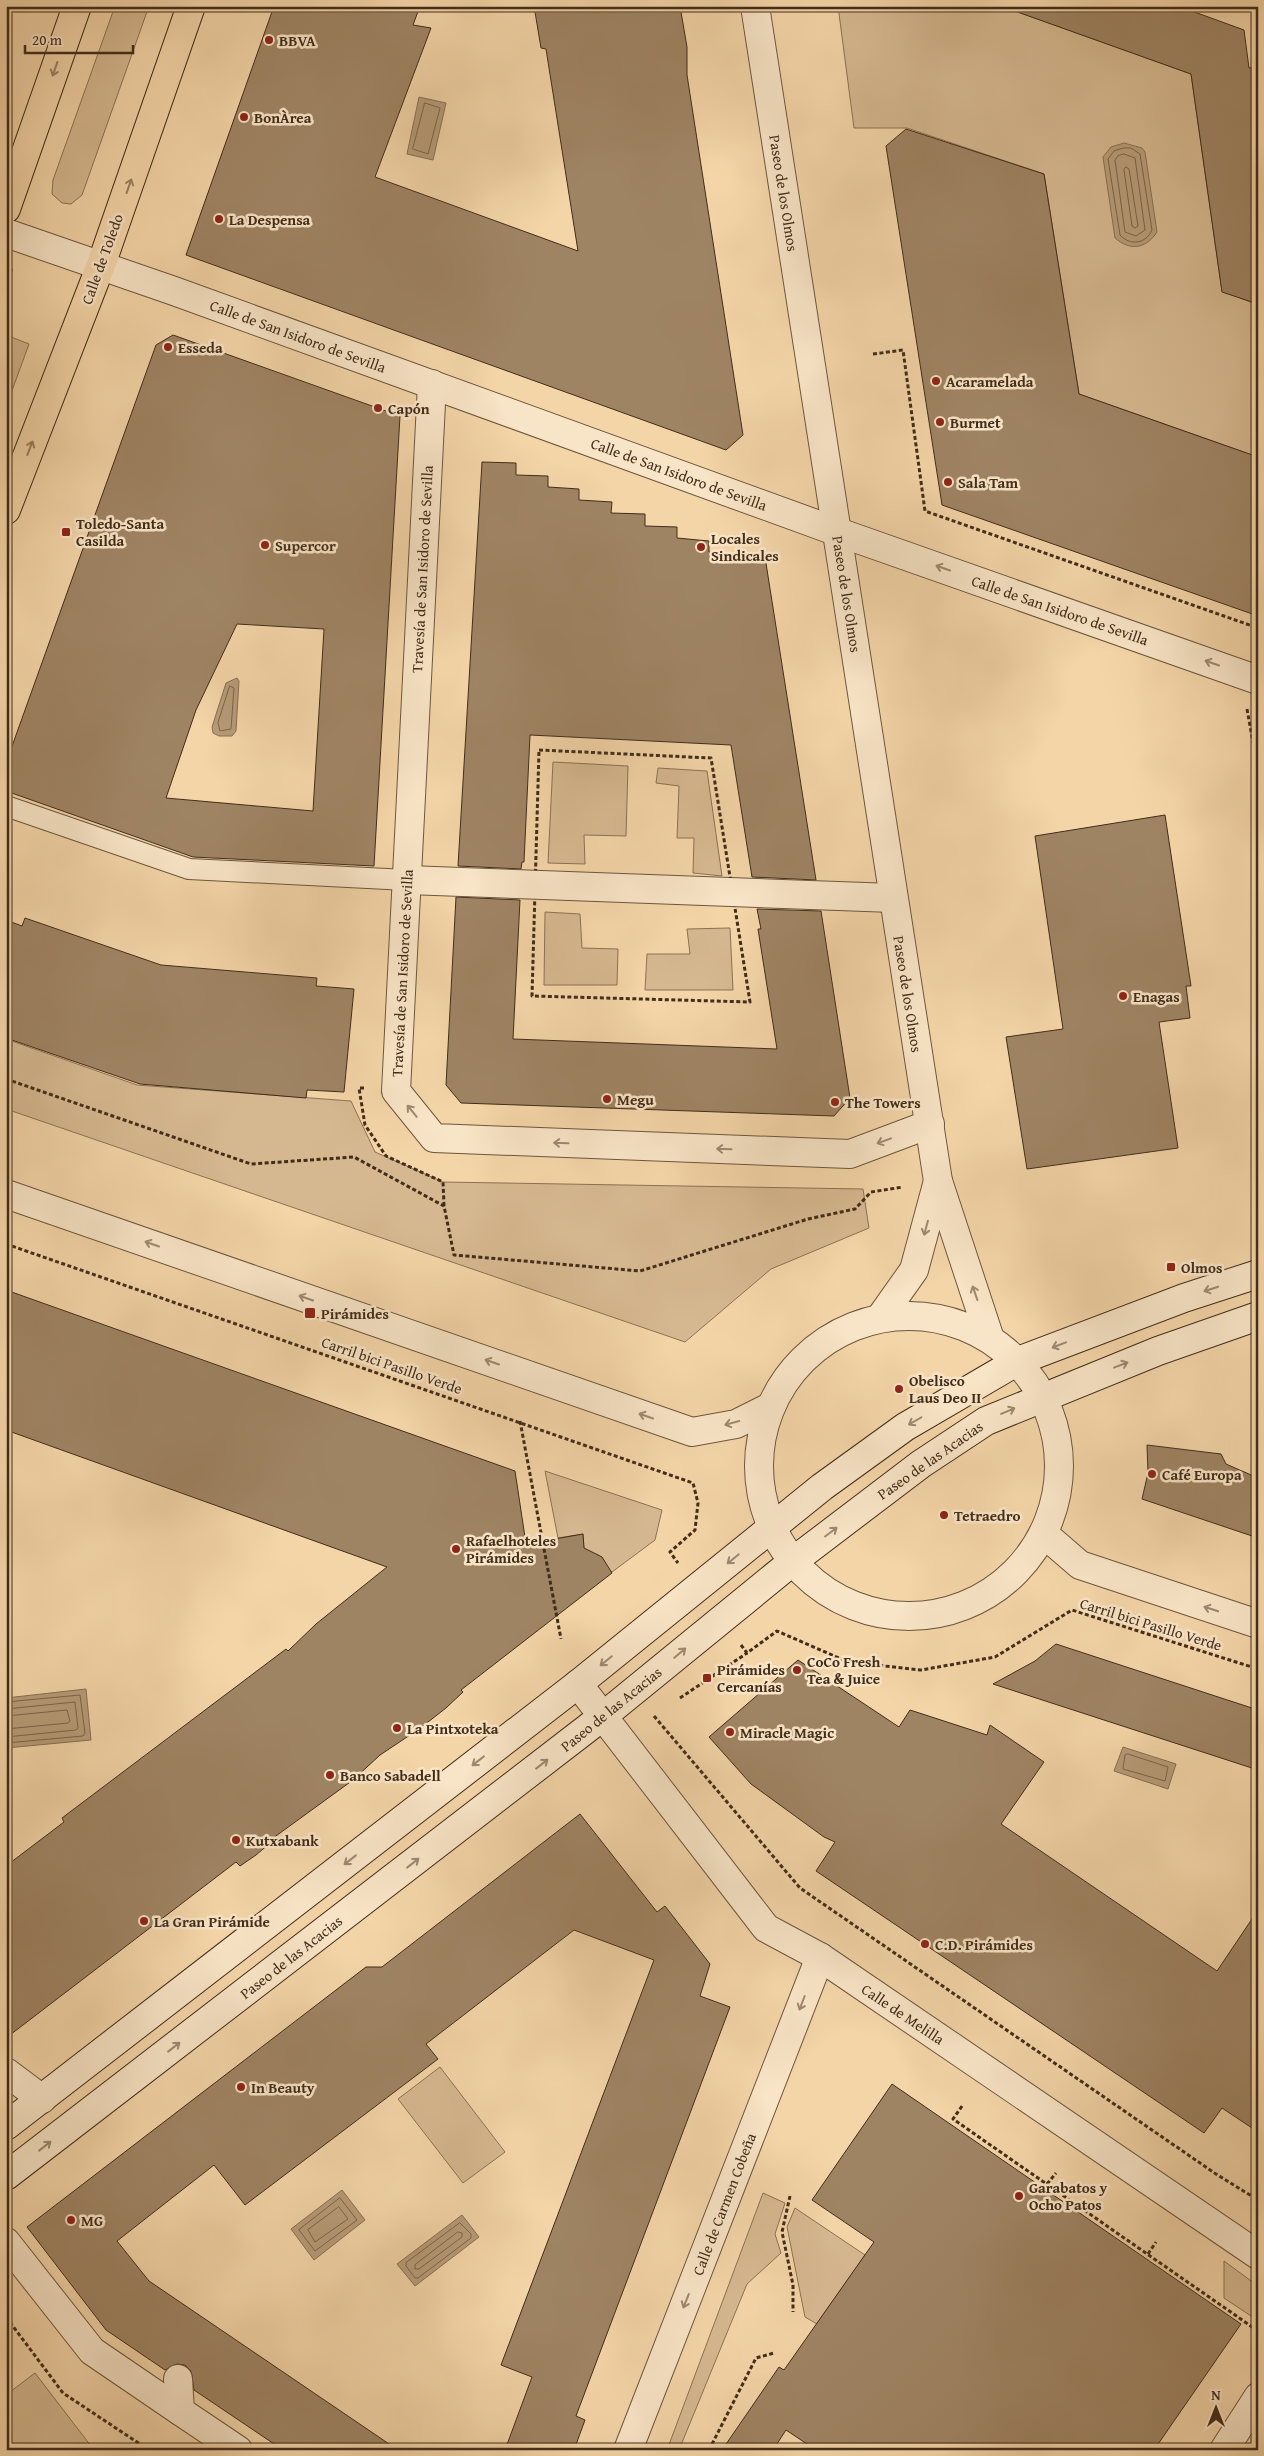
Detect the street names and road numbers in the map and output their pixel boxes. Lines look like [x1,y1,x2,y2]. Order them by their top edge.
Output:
street label: Paseo de los Olmos [764,133,804,253]
street label: Calle de Toledo [76,211,128,307]
street label: Calle de San Isidoro de Sevilla [207,294,389,378]
street label: Calle de San Isidoro de Sevilla [588,432,770,516]
street label: Travesía de San Isidoro de Sevilla [406,465,438,673]
street label: Paseo de los Olmos [827,534,867,654]
street label: Calle de San Isidoro de Sevilla [969,570,1151,650]
street label: Travesía de San Isidoro de Sevilla [386,869,418,1077]
street label: Paseo de los Olmos [888,934,928,1054]
street label: Carril bici Pasillo Verde [319,1331,465,1399]
street label: Paseo de las Acacias [873,1416,987,1504]
street label: Carril bici Pasillo Verde [1078,1592,1224,1656]
street label: Paseo de las Acacias [556,1662,666,1756]
street label: Paseo de las Acacias [235,1910,347,2004]
street label: Calle de Melilla [857,1979,949,2049]
street label: Calle de Carmen Cobeña [687,2130,761,2278]

